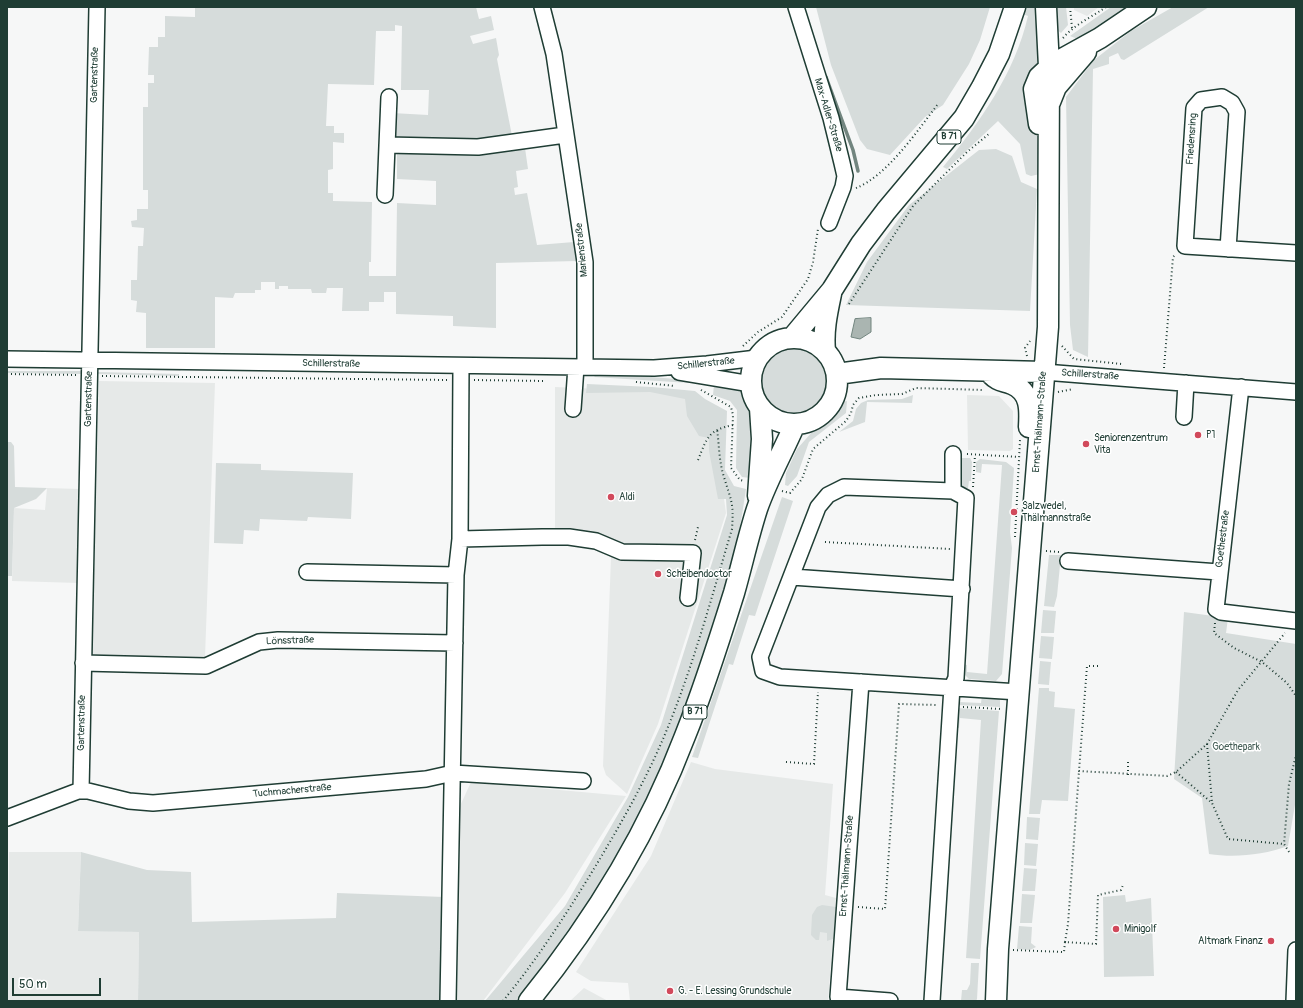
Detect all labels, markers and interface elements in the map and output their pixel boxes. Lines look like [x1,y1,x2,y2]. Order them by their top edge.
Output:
street label: Gartenstraße [89,47,101,103]
street label: Max-Adler-Straße [811,77,845,153]
street label: Friedensring [1184,113,1200,165]
road number: B 71 [937,130,961,144]
street label: Marienstraße [573,222,591,278]
street label: Schillerstraße [677,355,735,373]
street label: Schillerstraße [302,357,360,371]
street label: Schillerstraße [1061,367,1119,383]
street label: Gartenstraße [83,371,95,427]
street label: Ernst-Thälmann-Straße [1030,371,1050,473]
place label: P1 [1206,429,1215,441]
marker: P1 [1193,430,1203,440]
place label: Seniorenzentrum Vita [1094,432,1168,456]
marker: Seniorenzentrum Vita [1081,439,1091,449]
place label: Aldi [619,491,635,503]
marker: Aldi [606,492,616,502]
place label: Salzwedel, Thälmannstraße [1022,500,1091,524]
marker: Salzwedel, Thälmannstraße [1009,507,1019,517]
street label: Goethestraße [1214,510,1232,568]
place label: Scheibendoctor [666,568,732,580]
marker: Scheibendoctor [653,569,663,579]
street label: Lönsstraße [266,634,314,648]
street label: Gartenstraße [76,695,88,751]
road number: B 71 [683,705,707,719]
park label: Goethepark [1212,741,1260,753]
street label: Tuchmacherstraße [252,782,332,800]
street label: Ernst-Thälmann-Straße [837,815,857,917]
place label: Minigolf [1124,923,1157,935]
marker: Minigolf [1111,924,1121,934]
place label: Altmark Finanz [1198,935,1263,947]
marker: Altmark Finanz [1266,936,1276,946]
scale bar [14,970,103,996]
text: 50 m [19,977,47,992]
place label: G. - E. Lessing Grundschule [678,985,791,997]
marker: G. - E. Lessing Grundschule [665,986,675,996]

